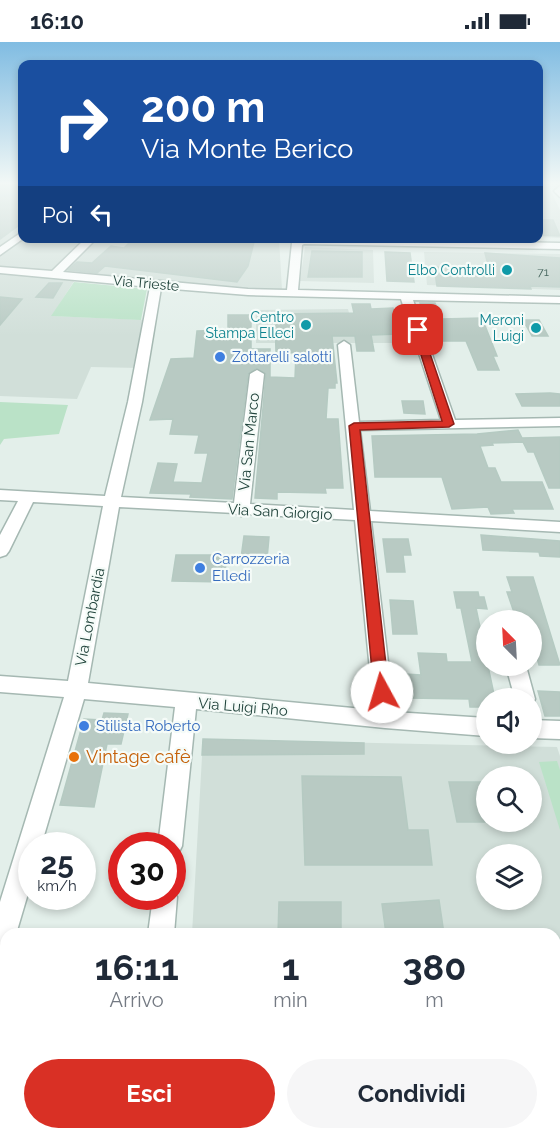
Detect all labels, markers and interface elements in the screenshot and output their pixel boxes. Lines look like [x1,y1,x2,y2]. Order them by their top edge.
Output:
text: 16:10 [30,8,84,34]
text: 200 m [141,83,265,132]
icon: right [42,84,120,162]
text: Via Monte Berico [141,133,353,164]
icon: left [85,198,118,231]
text: Poi [42,202,73,228]
place label: Elbo Controlli [408,262,495,278]
marker: Elbo Controlli [500,263,514,277]
house number: 71 [537,265,549,279]
street label: Via Trieste [112,272,180,294]
pin [392,304,443,355]
place label: Centro Stampa Elleci [206,309,294,341]
place label: Meroni Luigi [479,312,524,344]
icon: arrive [401,313,434,346]
marker: Centro Stampa Elleci [299,318,313,332]
marker: Meroni Luigi [529,321,543,335]
place label: Zottarelli salotti [232,349,332,365]
marker: Zottarelli salotti [213,350,227,364]
street label: Via San Marco [235,392,263,492]
street label: Via San Giorgio [227,500,333,524]
place label: Carrozzeria Elledi [212,550,290,585]
marker: Carrozzeria Elledi [193,561,207,575]
street label: Via Lombardia [72,566,108,668]
north arrow [476,610,542,676]
map controls [476,610,542,910]
position arrow [350,660,414,724]
button: sound [476,688,542,754]
street label: Via Luigi Rho [197,694,289,720]
place label: Stilista Roberto [96,717,201,735]
marker: Stilista Roberto [77,719,91,733]
place label: Vintage cafè [86,746,191,767]
marker: Vintage cafè [67,750,81,764]
button: search [476,766,542,832]
speed limit sign: 30 [108,832,186,910]
button: layers [476,844,542,910]
text: 25 [40,846,74,881]
text: km/h [37,877,77,895]
text: 16:11 [95,946,179,988]
text: 1 [282,946,299,988]
text: 380 [402,946,466,988]
text: Arrivo [110,988,164,1012]
text: min [273,988,308,1012]
text: m [425,988,444,1012]
button: Esci [24,1059,275,1128]
button: Condividi [287,1059,537,1128]

